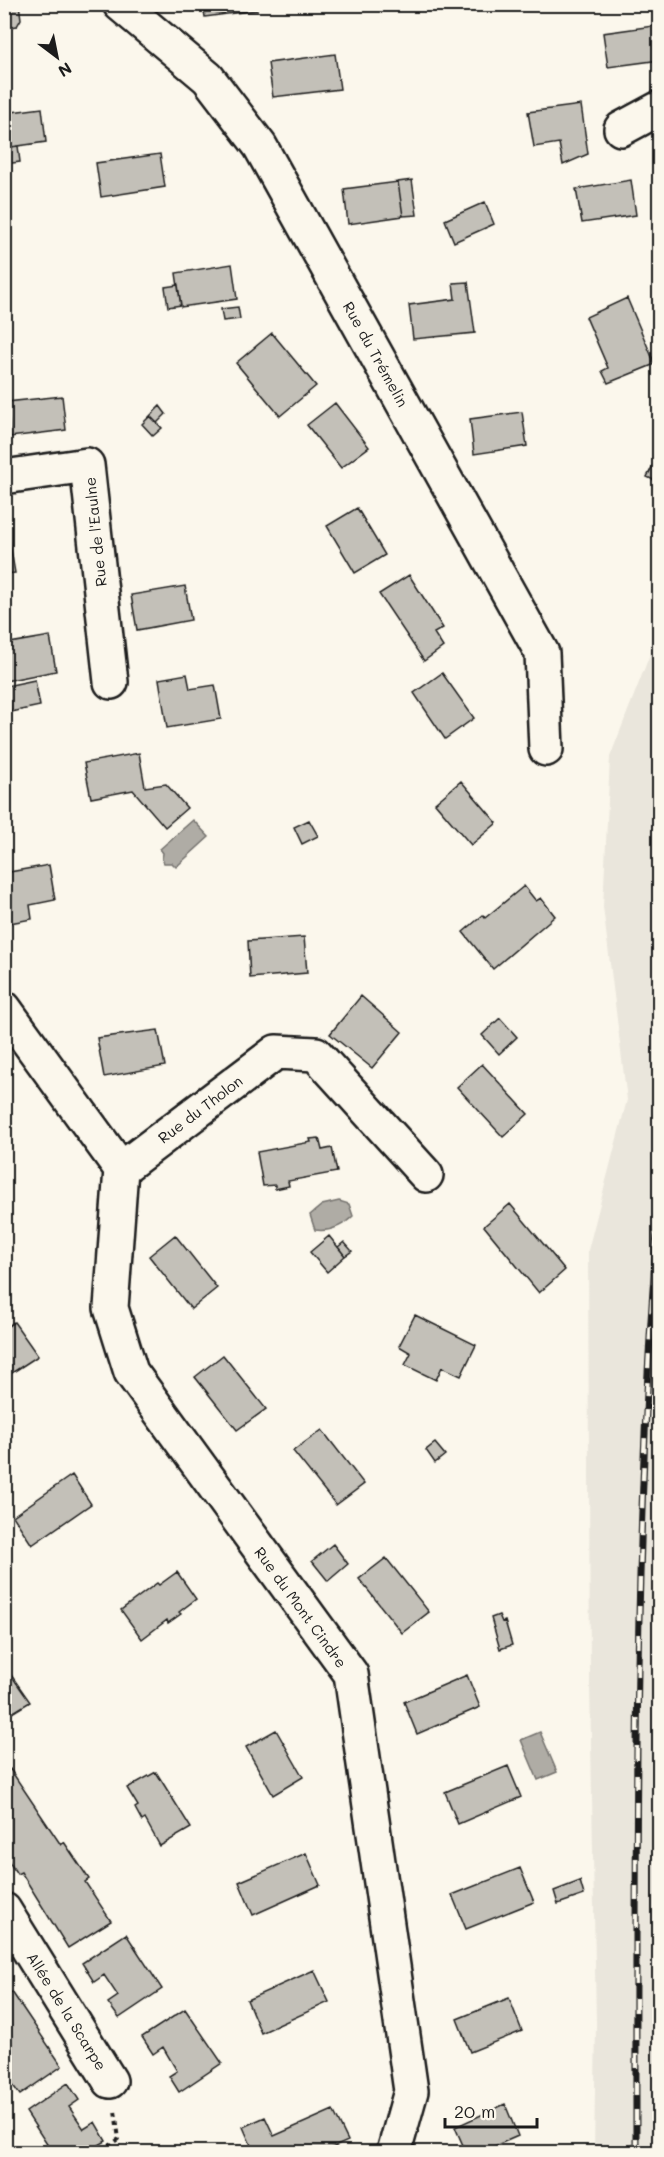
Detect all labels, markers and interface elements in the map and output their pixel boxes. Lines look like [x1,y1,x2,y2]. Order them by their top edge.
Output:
north arrow [27,27,87,87]
text: N [54,58,76,82]
street label: Rue du Trémelin [339,298,413,410]
street label: Rue de l'Eaulne [79,476,111,588]
street label: Rue du Tholon [154,1071,246,1147]
street label: Rue du Mont Cindre [250,1543,352,1671]
street label: Allée de la Scarpe [23,1948,111,2074]
scale bar [445,2091,536,2129]
text: 20 m [454,2099,495,2123]

